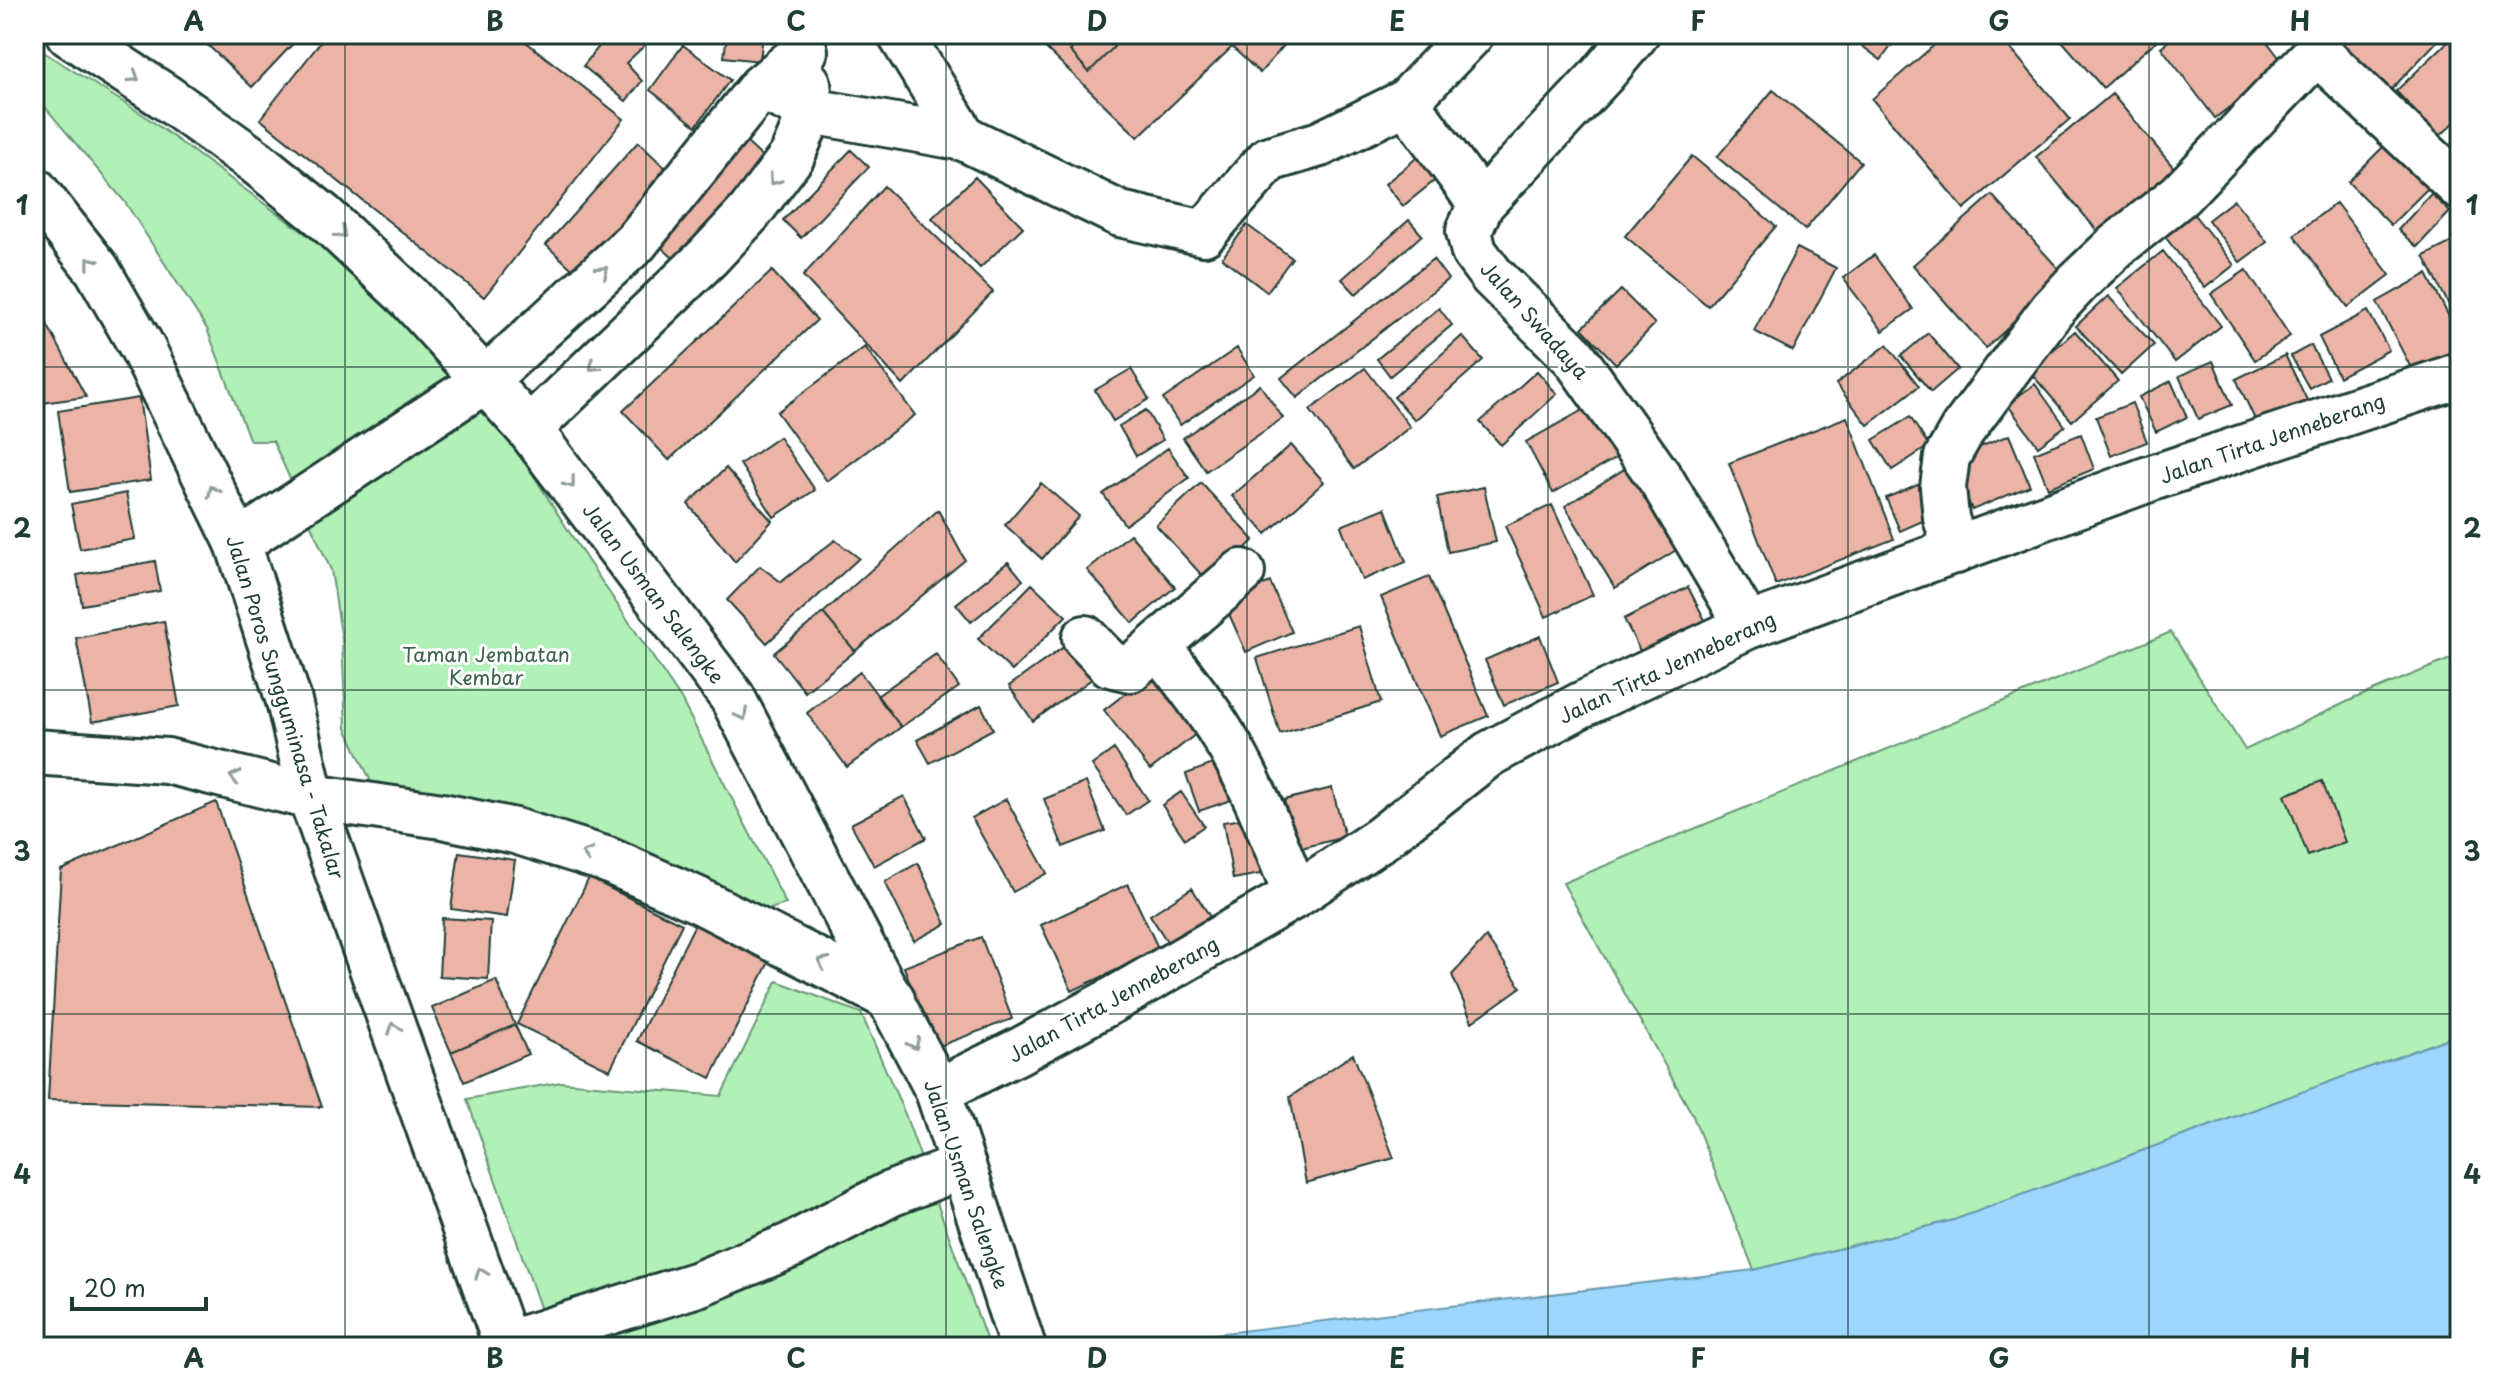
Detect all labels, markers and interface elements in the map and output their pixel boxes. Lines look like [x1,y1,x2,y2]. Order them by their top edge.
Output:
text: A [184,1,204,40]
text: B [486,1,504,40]
text: C [786,1,806,40]
text: D [1087,1,1107,40]
text: E [1389,1,1405,40]
text: F [1690,1,1706,40]
text: G [1988,1,2010,40]
text: H [2290,1,2310,40]
one-way arrow [126,67,140,82]
one-way arrow [769,171,784,185]
text: 1 [16,185,28,224]
text: 1 [2466,185,2478,224]
one-way arrow [332,224,347,238]
street label: Jalan Swadaya [1474,254,1597,386]
one-way arrow [86,256,101,271]
one-way arrow [594,266,608,281]
one-way arrow [589,357,603,372]
street label: Jalan Tirta Jenneberang [2155,385,2389,491]
one-way arrow [561,475,575,489]
one-way arrow [207,485,222,500]
street label: Jalan Usman Salengke [576,496,732,690]
text: 2 [13,508,31,547]
text: 2 [2463,508,2481,547]
street label: Jalan Poros Sungguminasa - Takalar [219,531,353,883]
street label: Jalan Tirta Jenneberang [1554,603,1780,731]
park label: Taman Jembatan Kembar [402,639,570,692]
one-way arrow [732,706,747,721]
one-way arrow [229,769,243,786]
text: 3 [13,831,31,870]
text: 3 [2463,831,2481,870]
one-way arrow [581,847,595,863]
street label: Jalan Tirta Jenneberang [1002,929,1224,1069]
one-way arrow [817,957,831,972]
one-way arrow [387,1022,404,1036]
one-way arrow [904,1036,920,1051]
street label: Jalan Usman Salengke [917,1075,1017,1293]
text: 4 [13,1154,31,1193]
text: 4 [2463,1154,2481,1193]
scale bar [72,1261,206,1311]
one-way arrow [474,1267,491,1281]
text: 20 m [84,1269,146,1305]
text: A [184,1338,204,1377]
text: B [486,1338,504,1377]
text: C [786,1338,806,1377]
text: D [1087,1338,1107,1377]
text: E [1389,1338,1405,1377]
text: F [1690,1338,1706,1377]
text: G [1988,1338,2010,1377]
text: H [2290,1338,2310,1377]

